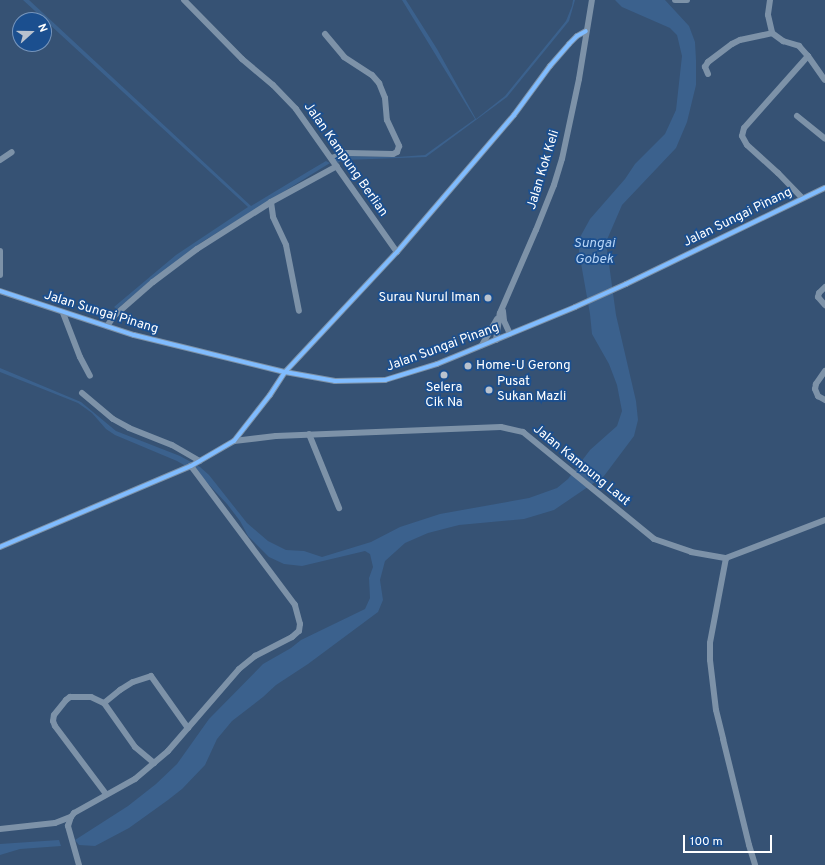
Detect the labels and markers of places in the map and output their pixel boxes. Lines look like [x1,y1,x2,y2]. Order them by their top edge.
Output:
place label: Surau Nurul Iman [378,290,480,306]
marker: Surau Nurul Iman [483,293,493,303]
place label: Home-U Gerong [476,358,571,374]
marker: Home-U Gerong [463,361,473,371]
marker: Selera Cik Na [439,370,449,380]
place label: Pusat Sukan Mazli [497,375,566,406]
place label: Selera Cik Na [425,381,463,412]
marker: Pusat Sukan Mazli [484,385,494,395]

